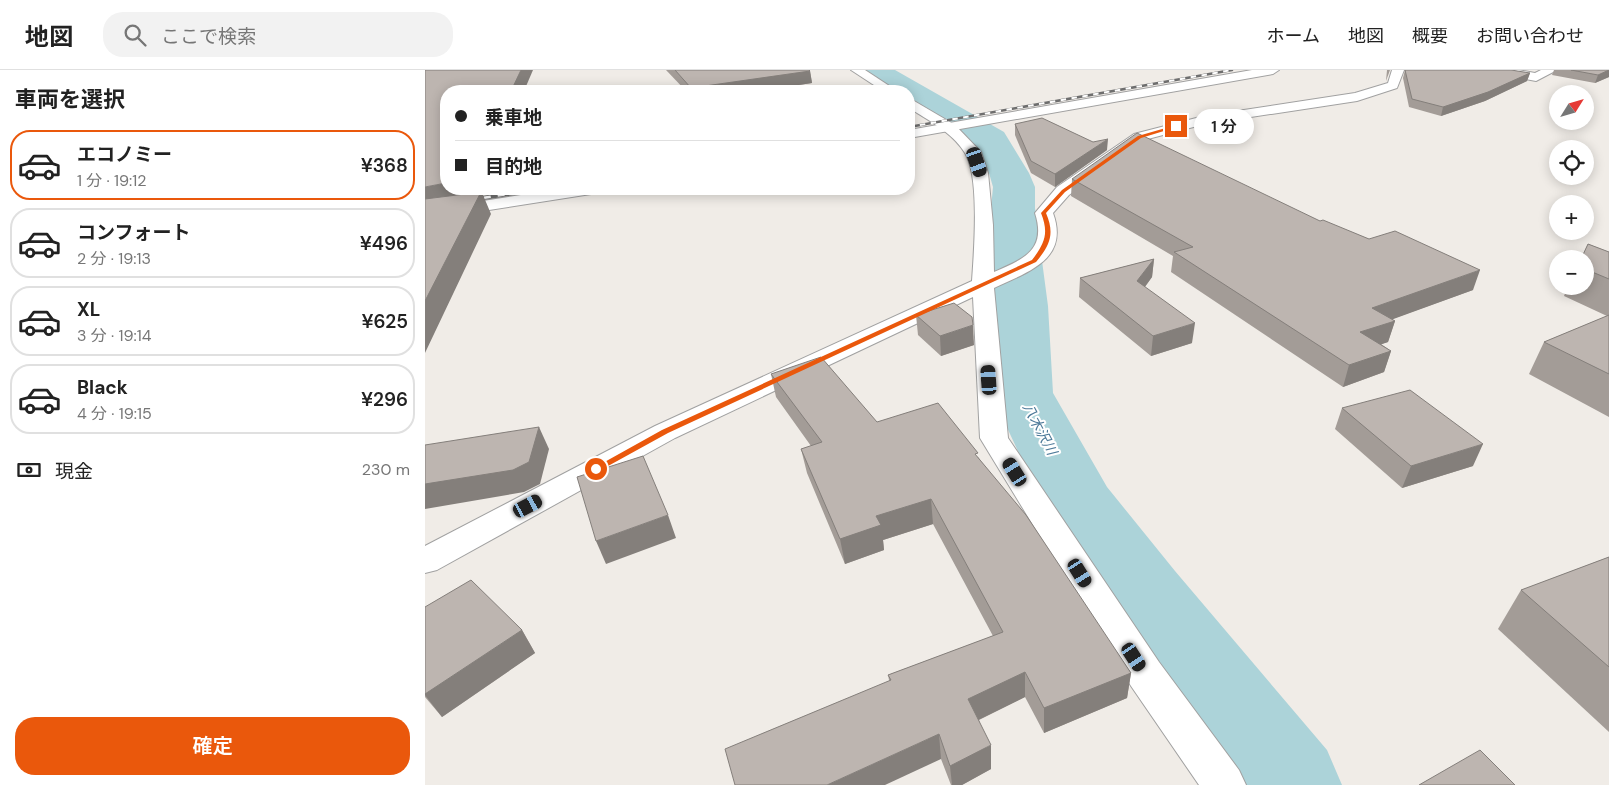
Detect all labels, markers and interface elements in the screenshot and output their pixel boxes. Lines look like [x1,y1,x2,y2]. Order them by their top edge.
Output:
search box [103,12,453,57]
text: 地図 [25,21,73,52]
icon: search [121,21,149,49]
text: ここで検索 [161,24,256,49]
text: ホーム [1267,24,1320,48]
text: 地図 [1348,24,1384,48]
text: 概要 [1412,24,1448,48]
text: お問い合わせ [1476,24,1584,48]
text: 車両を選択 [15,85,125,114]
north arrow [1549,85,1594,130]
map controls [1549,85,1594,295]
text: 乗車地 [485,105,542,130]
callout: 1 分 [1193,108,1253,144]
route end [1165,115,1187,137]
text: 1 分 [1211,116,1237,137]
button: locate [1549,140,1594,185]
text: エコノミー [77,142,172,167]
icon: car [17,143,62,188]
car [965,145,988,179]
text: ¥368 [361,153,408,178]
text: 目的地 [485,154,542,179]
text: 1 分 · 19:12 [77,170,146,191]
button: + [1549,195,1594,240]
text: コンフォート [77,220,190,245]
icon: car [17,221,62,266]
text: ¥496 [360,231,408,256]
text: 2 分 · 19:13 [77,248,151,269]
button: − [1549,250,1594,295]
text: XL [77,297,100,322]
icon: car [17,299,62,344]
text: ¥625 [361,309,408,334]
text: 3 分 · 19:14 [77,325,151,346]
car [980,365,997,395]
text: Black [77,375,128,400]
icon: car [17,377,62,422]
text: ¥296 [361,387,408,412]
water label: 八木沢川 [1019,400,1062,460]
text: 4 分 · 19:15 [77,403,152,424]
car [1000,455,1029,489]
icon: cash [15,456,43,484]
route start [585,458,607,480]
text: 現金 [55,459,93,484]
text: 230 m [362,459,410,480]
car [511,492,544,520]
car [1065,556,1094,590]
car [1119,640,1148,674]
button: 確定 [15,717,410,775]

